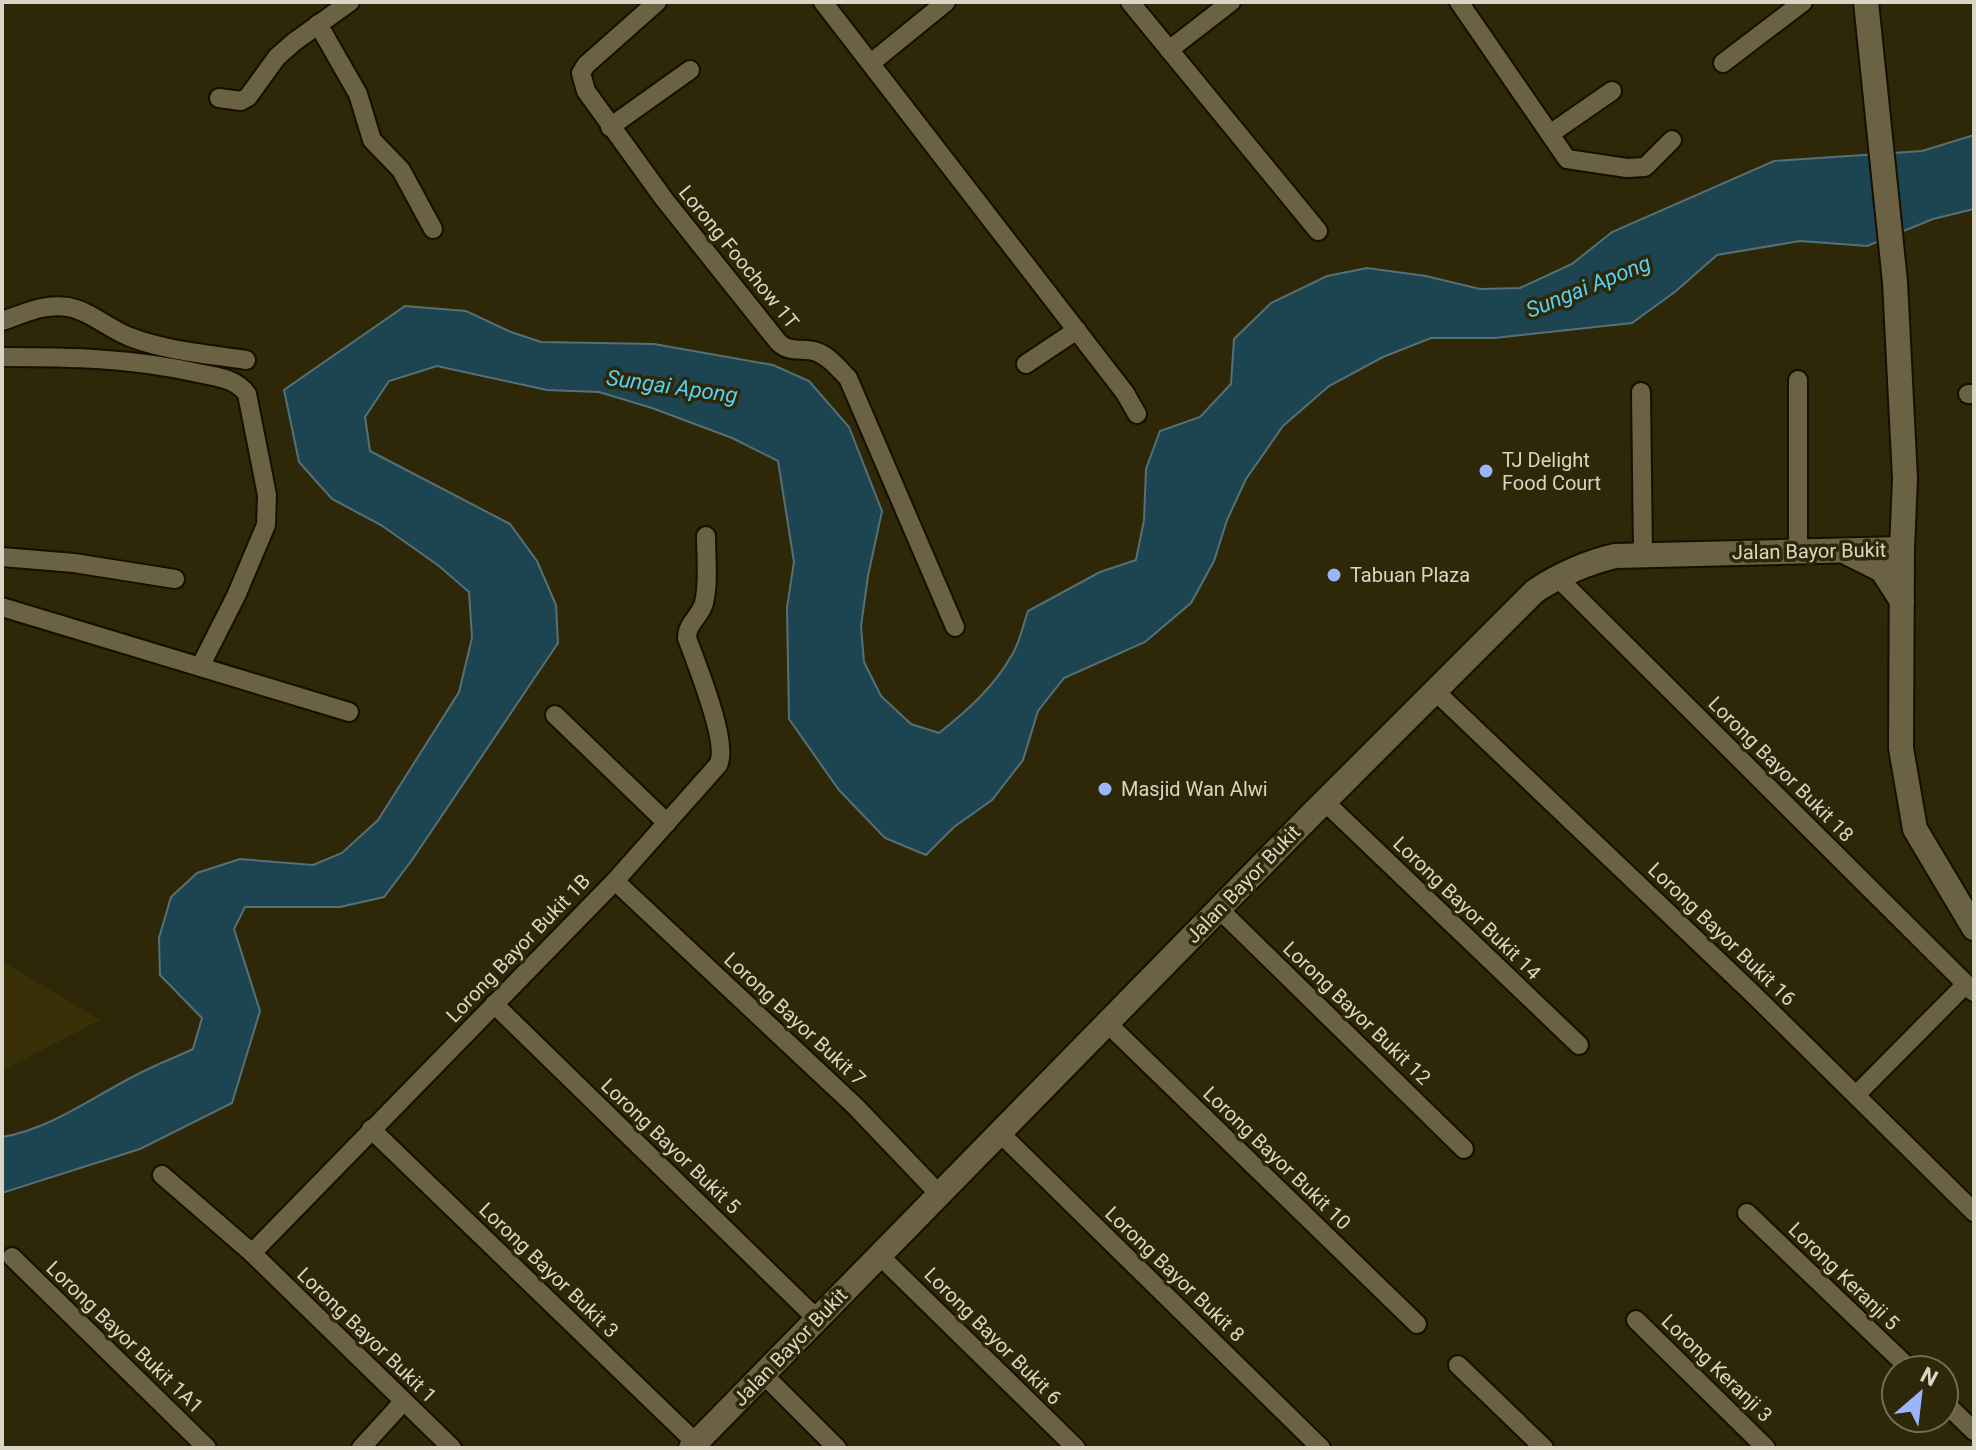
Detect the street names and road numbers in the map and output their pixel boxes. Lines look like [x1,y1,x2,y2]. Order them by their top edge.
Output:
street label: Lorong Foochow 1T [674,181,804,333]
street label: Jalan Bayor Bukit [1732,538,1886,564]
street label: Lorong Bayor Bukit 18 [1703,691,1859,847]
street label: Jalan Bayor Bukit [1181,820,1305,948]
street label: Lorong Bayor Bukit 14 [1388,831,1546,985]
street label: Lorong Bayor Bukit 16 [1643,857,1801,1011]
street label: Lorong Bayor Bukit 1B [441,869,595,1027]
street label: Lorong Bayor Bukit 12 [1278,936,1436,1090]
street label: Lorong Bayor Bukit 7 [719,947,871,1091]
street label: Lorong Bayor Bukit 5 [596,1073,746,1219]
street label: Lorong Bayor Bukit 10 [1198,1081,1356,1235]
street label: Lorong Bayor Bukit 3 [474,1197,624,1343]
street label: Lorong Bayor Bukit 8 [1100,1201,1250,1347]
street label: Lorong Keranji 5 [1784,1217,1904,1335]
street label: Lorong Bayor Bukit 1A1 [42,1256,208,1418]
street label: Lorong Bayor Bukit 1 [292,1262,442,1408]
street label: Lorong Bayor Bukit 6 [919,1262,1067,1410]
street label: Jalan Bayor Bukit [728,1283,852,1411]
street label: Lorong Keranji 3 [1657,1309,1777,1427]

